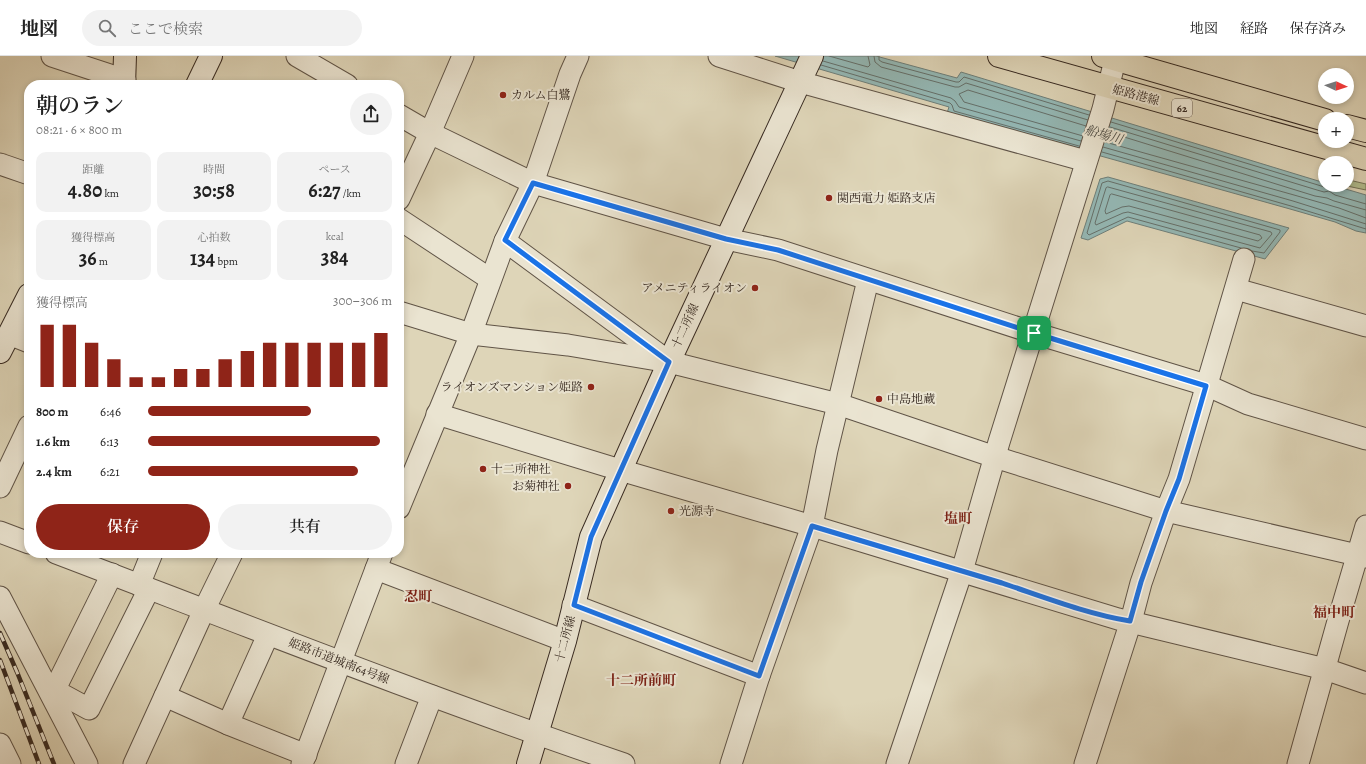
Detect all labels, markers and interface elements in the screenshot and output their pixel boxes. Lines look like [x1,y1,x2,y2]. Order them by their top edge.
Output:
search box [82,10,362,46]
text: 地図 [20,16,58,42]
icon: search [96,17,118,39]
text: ここで検索 [128,19,203,39]
text: 地図 [1190,19,1218,38]
text: 経路 [1240,19,1268,38]
text: 保存済み [1290,19,1346,38]
north arrow [1318,68,1354,104]
map controls [1318,68,1354,192]
street label: 姫路港線 [1111,81,1161,109]
place label: カルム白鷺 [511,87,571,103]
marker: カルム白鷺 [498,90,508,100]
text: 朝のラン [36,91,124,121]
button: share [350,93,392,135]
road number: 62 [1172,99,1192,117]
button: + [1318,112,1354,148]
text: 08:21 · 6 × 800 m [36,121,122,138]
water label: 船場川 [1083,121,1127,149]
button: − [1318,156,1354,192]
text: 距離 [82,162,104,177]
text: 時間 [203,162,225,177]
text: ペース [318,162,351,177]
text: 4.80 [68,177,102,204]
text: 30:58 [193,177,235,204]
text: 6:27 [308,177,341,204]
text: km [102,186,119,201]
text: /km [341,186,361,201]
place label: 関西電力 姫路支店 [837,190,935,206]
marker: 関西電力 姫路支店 [824,193,834,203]
text: kcal [326,229,343,244]
text: 獲得標高 [71,230,115,245]
text: 心拍数 [197,230,230,245]
text: 384 [321,244,348,271]
text: 36 [79,245,97,272]
text: 134 [190,245,215,272]
text: m [97,254,108,269]
text: bpm [215,254,238,269]
place label: アメニティライオン [641,280,747,296]
marker: アメニティライオン [750,283,760,293]
text: 300–306 m [333,292,392,309]
text: 獲得標高 [36,294,88,311]
street label: 十二所線 [668,301,702,351]
pin [1017,316,1051,350]
icon: arrive [1023,322,1045,344]
place label: ライオンズマンション姫路 [441,379,583,395]
marker: ライオンズマンション姫路 [586,382,596,392]
place label: 中島地蔵 [887,391,935,407]
marker: 中島地蔵 [874,394,884,404]
text: 800 m [36,403,68,420]
text: 6:46 [100,403,121,420]
text: 1.6 km [36,433,70,450]
text: 6:13 [100,433,119,450]
place label: 十二所神社 [491,461,551,477]
text: 2.4 km [36,463,72,480]
text: 6:21 [100,463,120,480]
marker: 十二所神社 [478,464,488,474]
place label: お菊神社 [512,478,560,494]
marker: お菊神社 [563,481,573,491]
place label: 光源寺 [679,503,715,519]
button: 保存 [36,504,210,550]
button: 共有 [218,504,392,550]
marker: 光源寺 [666,506,676,516]
district label: 塩町 [944,509,973,528]
district label: 忍町 [404,587,433,606]
district label: 福中町 [1313,603,1356,622]
street label: 十二所線 [551,614,579,664]
street label: 姫路市道城南64号線 [286,634,392,688]
district label: 十二所前町 [606,671,677,690]

